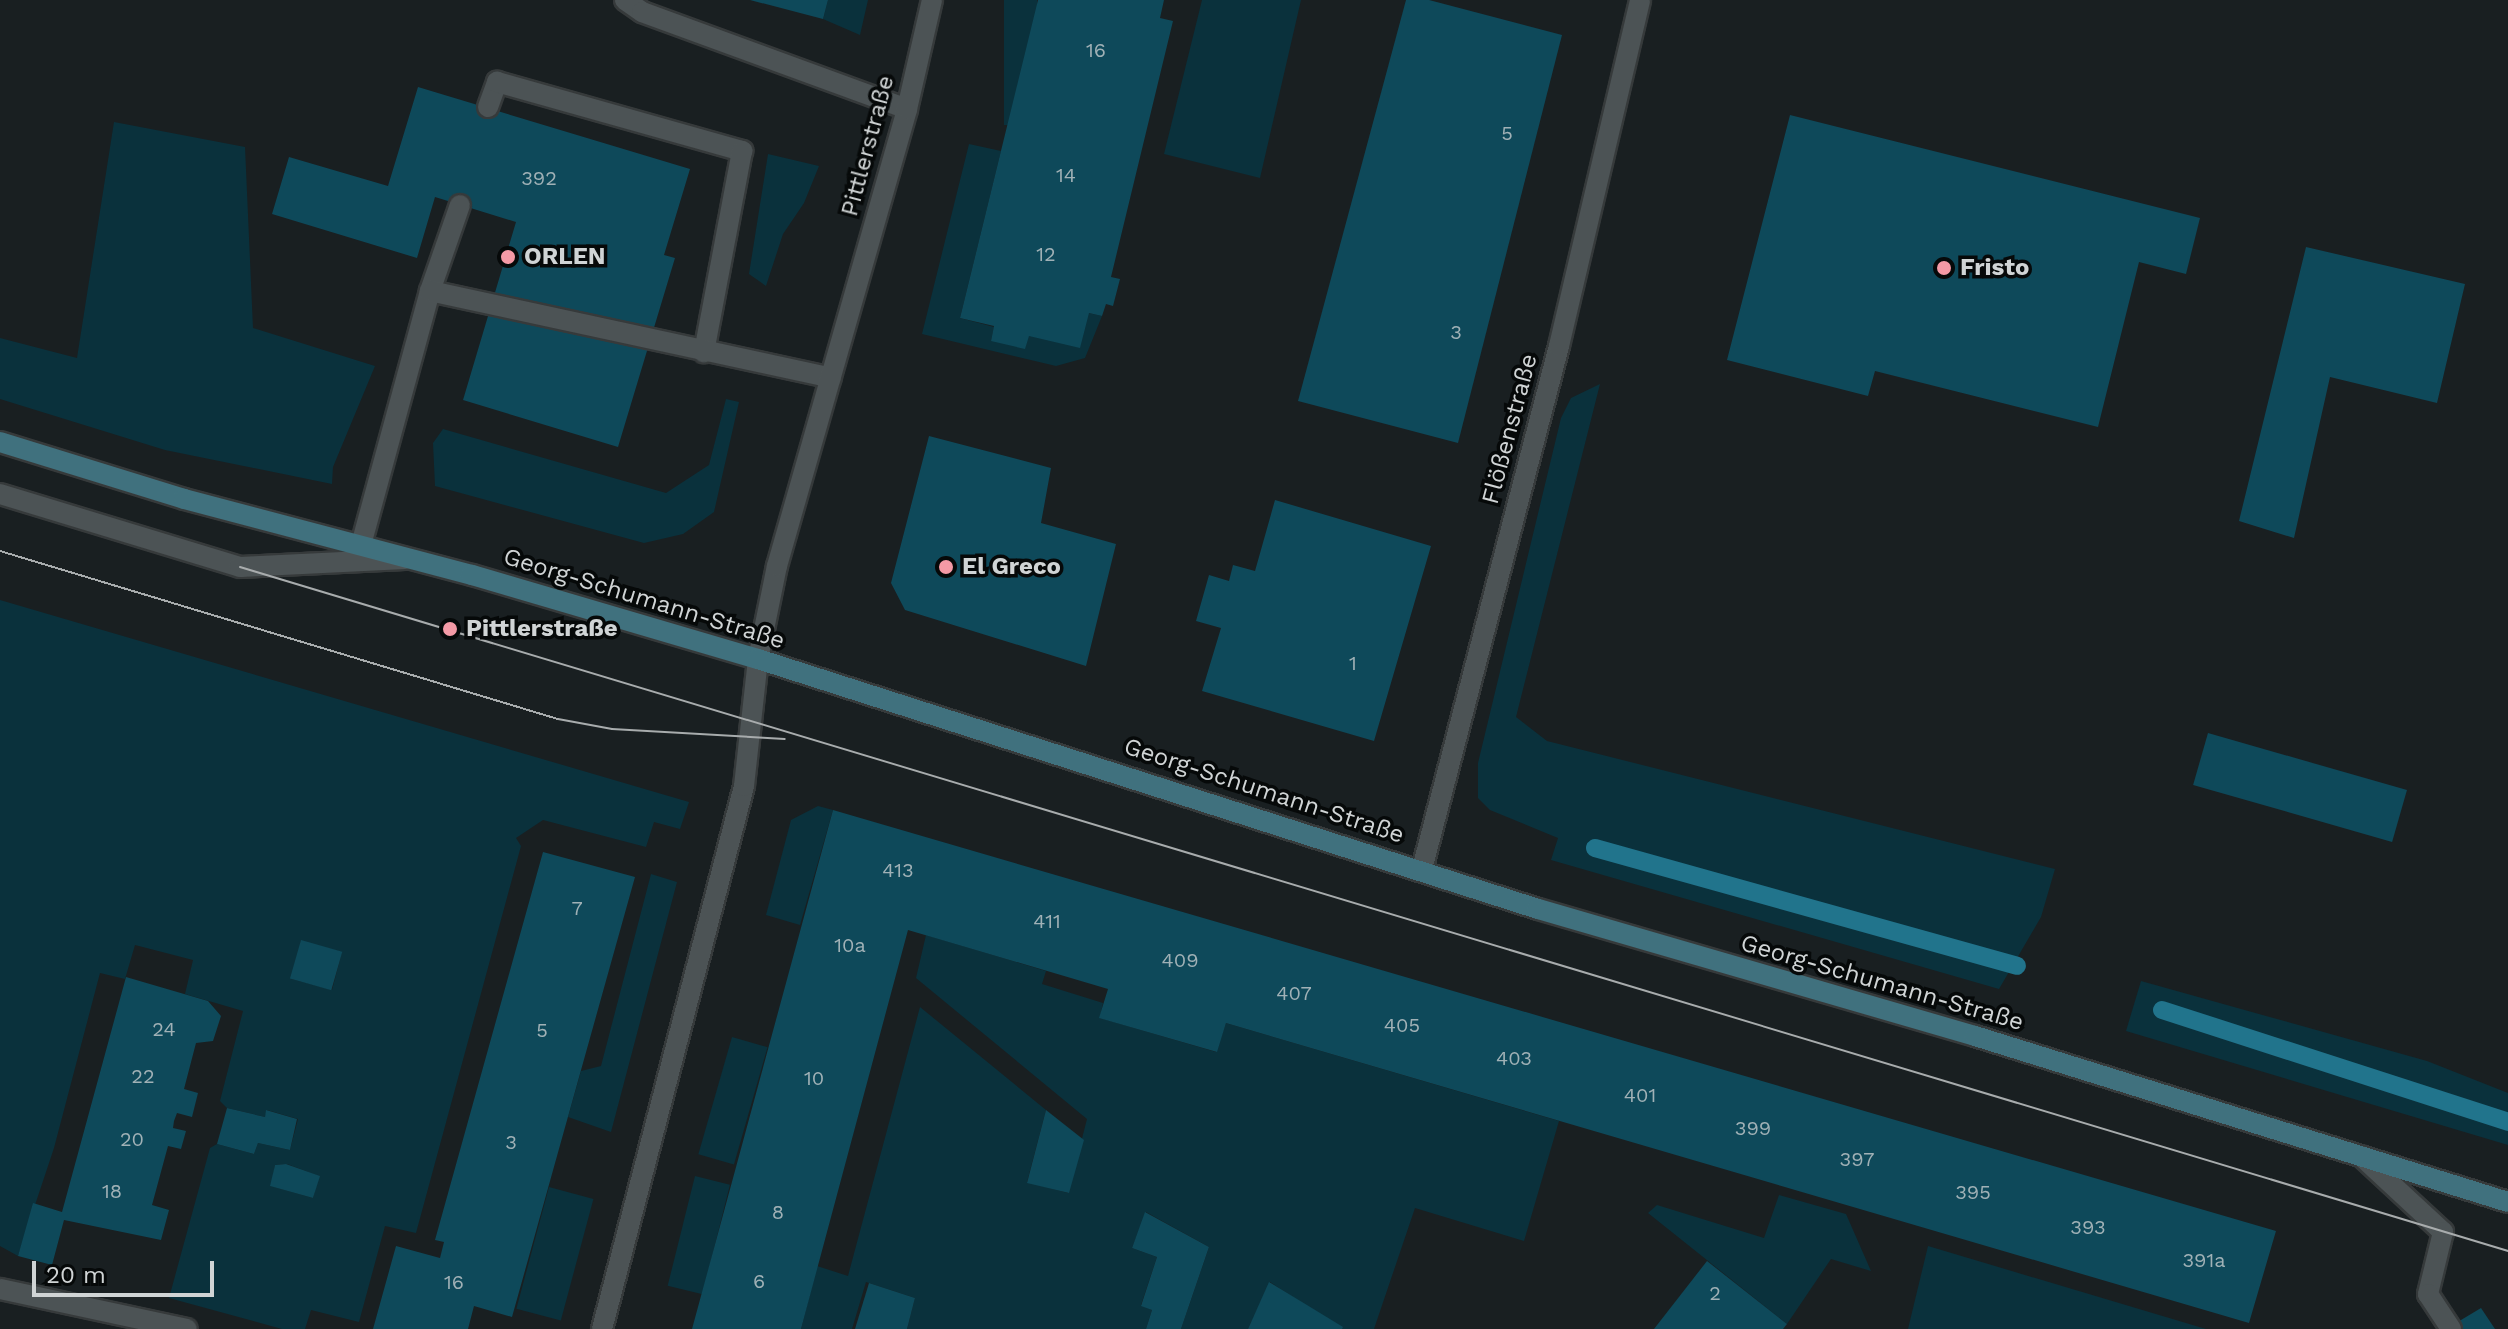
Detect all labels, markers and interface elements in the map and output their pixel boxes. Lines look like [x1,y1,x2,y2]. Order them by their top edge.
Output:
house number: 16 [1086,38,1106,62]
street label: Pittlerstraße [835,72,901,220]
house number: 5 [1501,121,1513,145]
house number: 14 [1056,163,1076,187]
house number: 392 [521,166,557,190]
house number: 12 [1036,242,1056,266]
place label: ORLEN [524,243,606,271]
marker: ORLEN [499,248,517,266]
place label: Fristo [1960,254,2029,282]
marker: Fristo [1935,259,1953,277]
house number: 3 [1450,320,1462,344]
street label: Flößenstraße [1476,351,1544,507]
street label: Georg-Schumann-Straße [500,542,788,656]
place label: El Greco [962,553,1061,581]
marker: El Greco [937,558,955,576]
place label: Pittlerstraße [466,615,618,643]
marker: Pittlerstraße [441,620,459,638]
house number: 1 [1349,651,1357,675]
street label: Georg-Schumann-Straße [1120,732,1408,850]
house number: 413 [882,858,914,882]
house number: 7 [571,896,583,920]
house number: 411 [1033,909,1061,933]
street label: Georg-Schumann-Straße [1737,929,2027,1037]
house number: 10a [834,933,866,957]
house number: 409 [1162,948,1198,972]
house number: 407 [1276,981,1312,1005]
house number: 405 [1384,1013,1420,1037]
house number: 24 [152,1017,176,1041]
house number: 5 [536,1018,548,1042]
house number: 403 [1496,1046,1532,1070]
house number: 22 [131,1064,155,1088]
house number: 10 [804,1066,824,1090]
house number: 401 [1624,1083,1656,1107]
house number: 399 [1735,1116,1771,1140]
house number: 20 [120,1127,144,1151]
house number: 3 [505,1130,517,1154]
house number: 397 [1840,1147,1874,1171]
house number: 18 [102,1179,122,1203]
house number: 395 [1955,1180,1991,1204]
house number: 8 [772,1200,784,1224]
house number: 393 [2070,1215,2106,1239]
scale bar [36,1245,218,1295]
house number: 391a [2182,1248,2226,1272]
text: 20 m [46,1261,106,1289]
house number: 6 [753,1269,765,1293]
house number: 16 [444,1270,464,1294]
house number: 2 [1709,1281,1721,1305]

